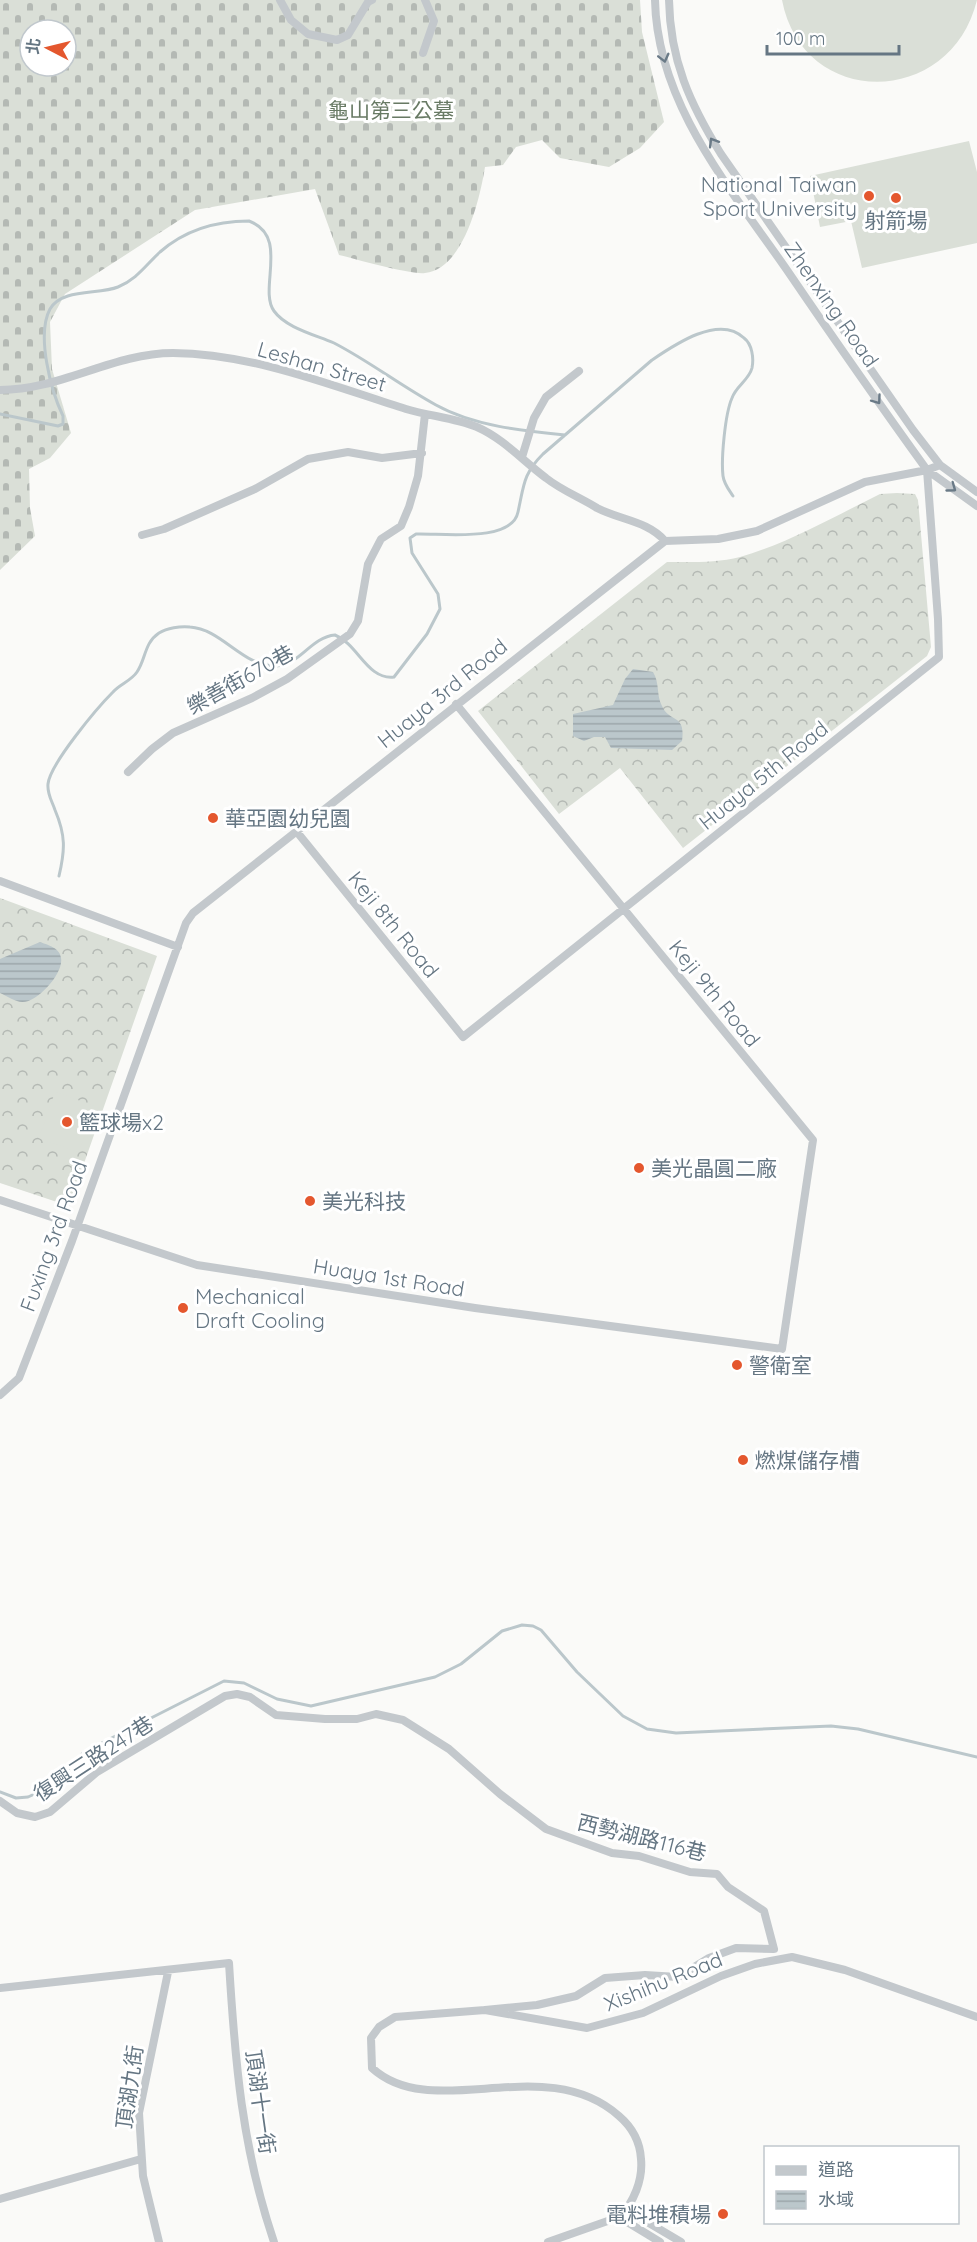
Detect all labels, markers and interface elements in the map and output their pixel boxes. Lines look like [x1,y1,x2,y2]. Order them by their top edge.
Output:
north arrow [18,18,78,78]
scale bar [767,18,899,56]
text: 100 m [776,27,825,50]
text: 北 [22,37,44,55]
one-way arrow [656,52,669,62]
park label: 龜山第三公墓 [328,97,454,123]
one-way arrow [709,138,721,148]
place label: National Taiwan Sport University [701,171,857,221]
marker: National Taiwan Sport University [862,189,876,203]
marker: 射箭場 [889,191,903,205]
place label: 射箭場 [865,207,928,233]
street label: Zhenxing Road [779,236,885,372]
street label: Leshan Street [255,335,389,397]
one-way arrow [870,393,881,404]
one-way arrow [945,481,956,492]
street label: Huaya 3rd Road [372,633,512,753]
street label: 樂善街670巷 [182,639,298,719]
street label: Huaya 5th Road [693,715,833,835]
place label: 華亞園幼兒園 [225,805,351,831]
marker: 華亞園幼兒園 [206,811,220,825]
street label: Keji 8th Road [343,865,445,983]
street label: Keji 9th Road [664,934,766,1052]
place label: 籃球場x2 [79,1109,164,1135]
marker: 籃球場x2 [60,1115,74,1129]
place label: 美光晶圓二廠 [651,1155,777,1181]
street label: Fuxing 3rd Road [14,1157,92,1315]
marker: 美光晶圓二廠 [632,1161,646,1175]
place label: 美光科技 [322,1188,406,1214]
marker: 美光科技 [303,1194,317,1208]
street label: Huaya 1st Road [312,1252,466,1302]
place label: Mechanical Draft Cooling [195,1283,325,1333]
marker: Mechanical Draft Cooling [176,1301,190,1315]
place label: 警衛室 [749,1352,812,1378]
marker: 警衛室 [730,1358,744,1372]
place label: 燃煤儲存槽 [755,1447,860,1473]
marker: 燃煤儲存槽 [736,1453,750,1467]
street label: 復興三路247巷 [28,1710,158,1806]
street label: 西勢湖路116巷 [575,1808,709,1866]
street label: Xishihu Road [600,1945,726,2017]
street label: 頂湖九街 [110,2044,148,2130]
street label: 頂湖十一街 [241,2048,281,2156]
legend [764,2146,959,2224]
text: 道路 [818,2158,854,2181]
text: 水域 [818,2188,854,2211]
place label: 電料堆積場 [606,2201,711,2227]
marker: 電料堆積場 [716,2207,730,2221]

